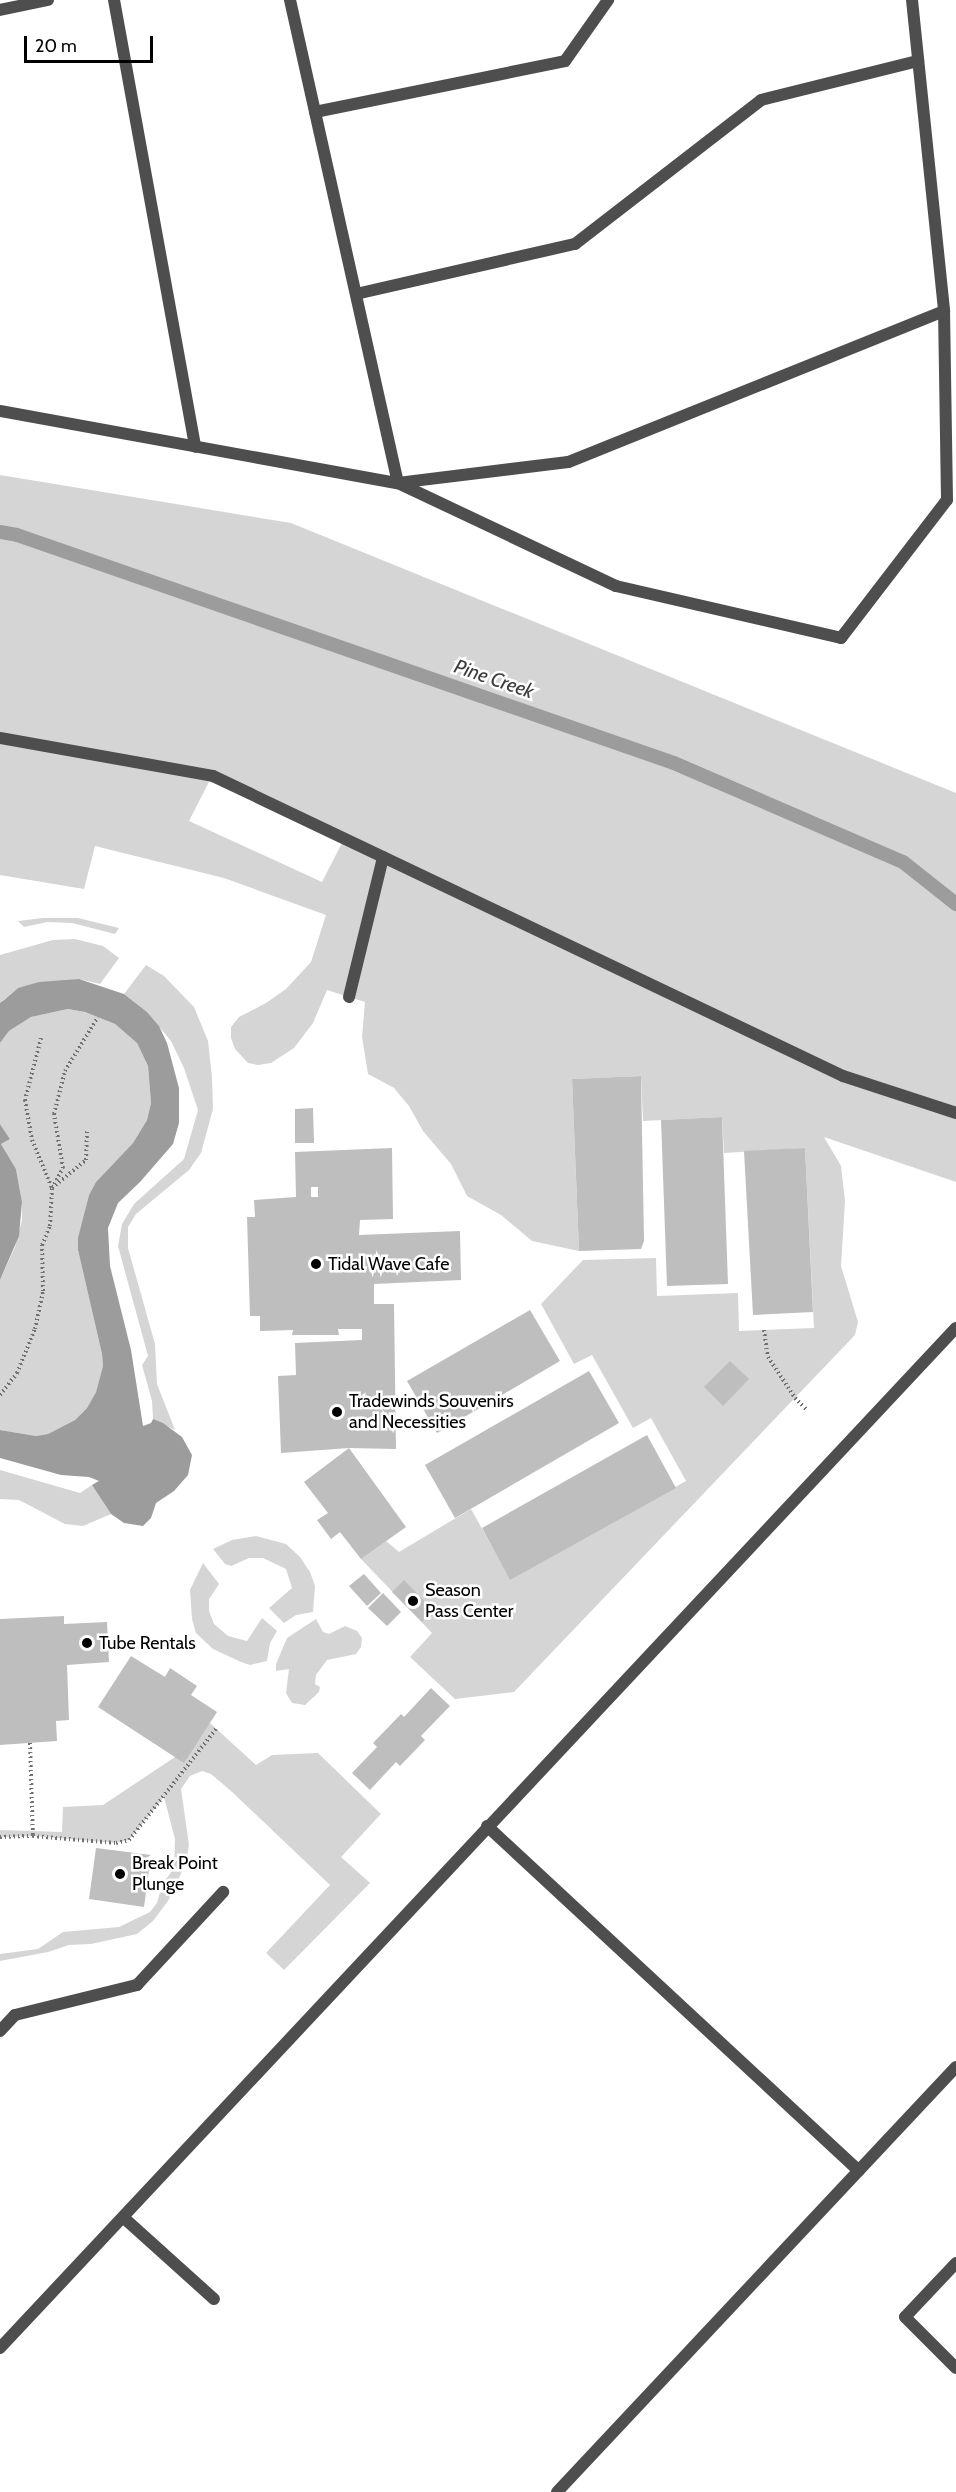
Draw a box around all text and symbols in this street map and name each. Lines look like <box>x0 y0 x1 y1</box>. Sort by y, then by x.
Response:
scale bar <box>27 24 156 62</box>
text: 20 m <box>35 35 77 57</box>
water label: Pine Creek <box>451 654 537 704</box>
place label: Tidal Wave Cafe <box>328 1253 449 1275</box>
marker: Tidal Wave Cafe <box>309 1257 323 1271</box>
place label: Tradewinds Souvenirs and Necessities <box>349 1391 514 1434</box>
marker: Tradewinds Souvenirs and Necessities <box>330 1405 344 1419</box>
place label: Season Pass Center <box>425 1580 514 1622</box>
marker: Season Pass Center <box>406 1594 420 1608</box>
place label: Tube Rentals <box>99 1632 196 1654</box>
marker: Tube Rentals <box>80 1636 94 1650</box>
place label: Break Point Plunge <box>132 1853 218 1896</box>
marker: Break Point Plunge <box>113 1867 127 1881</box>

